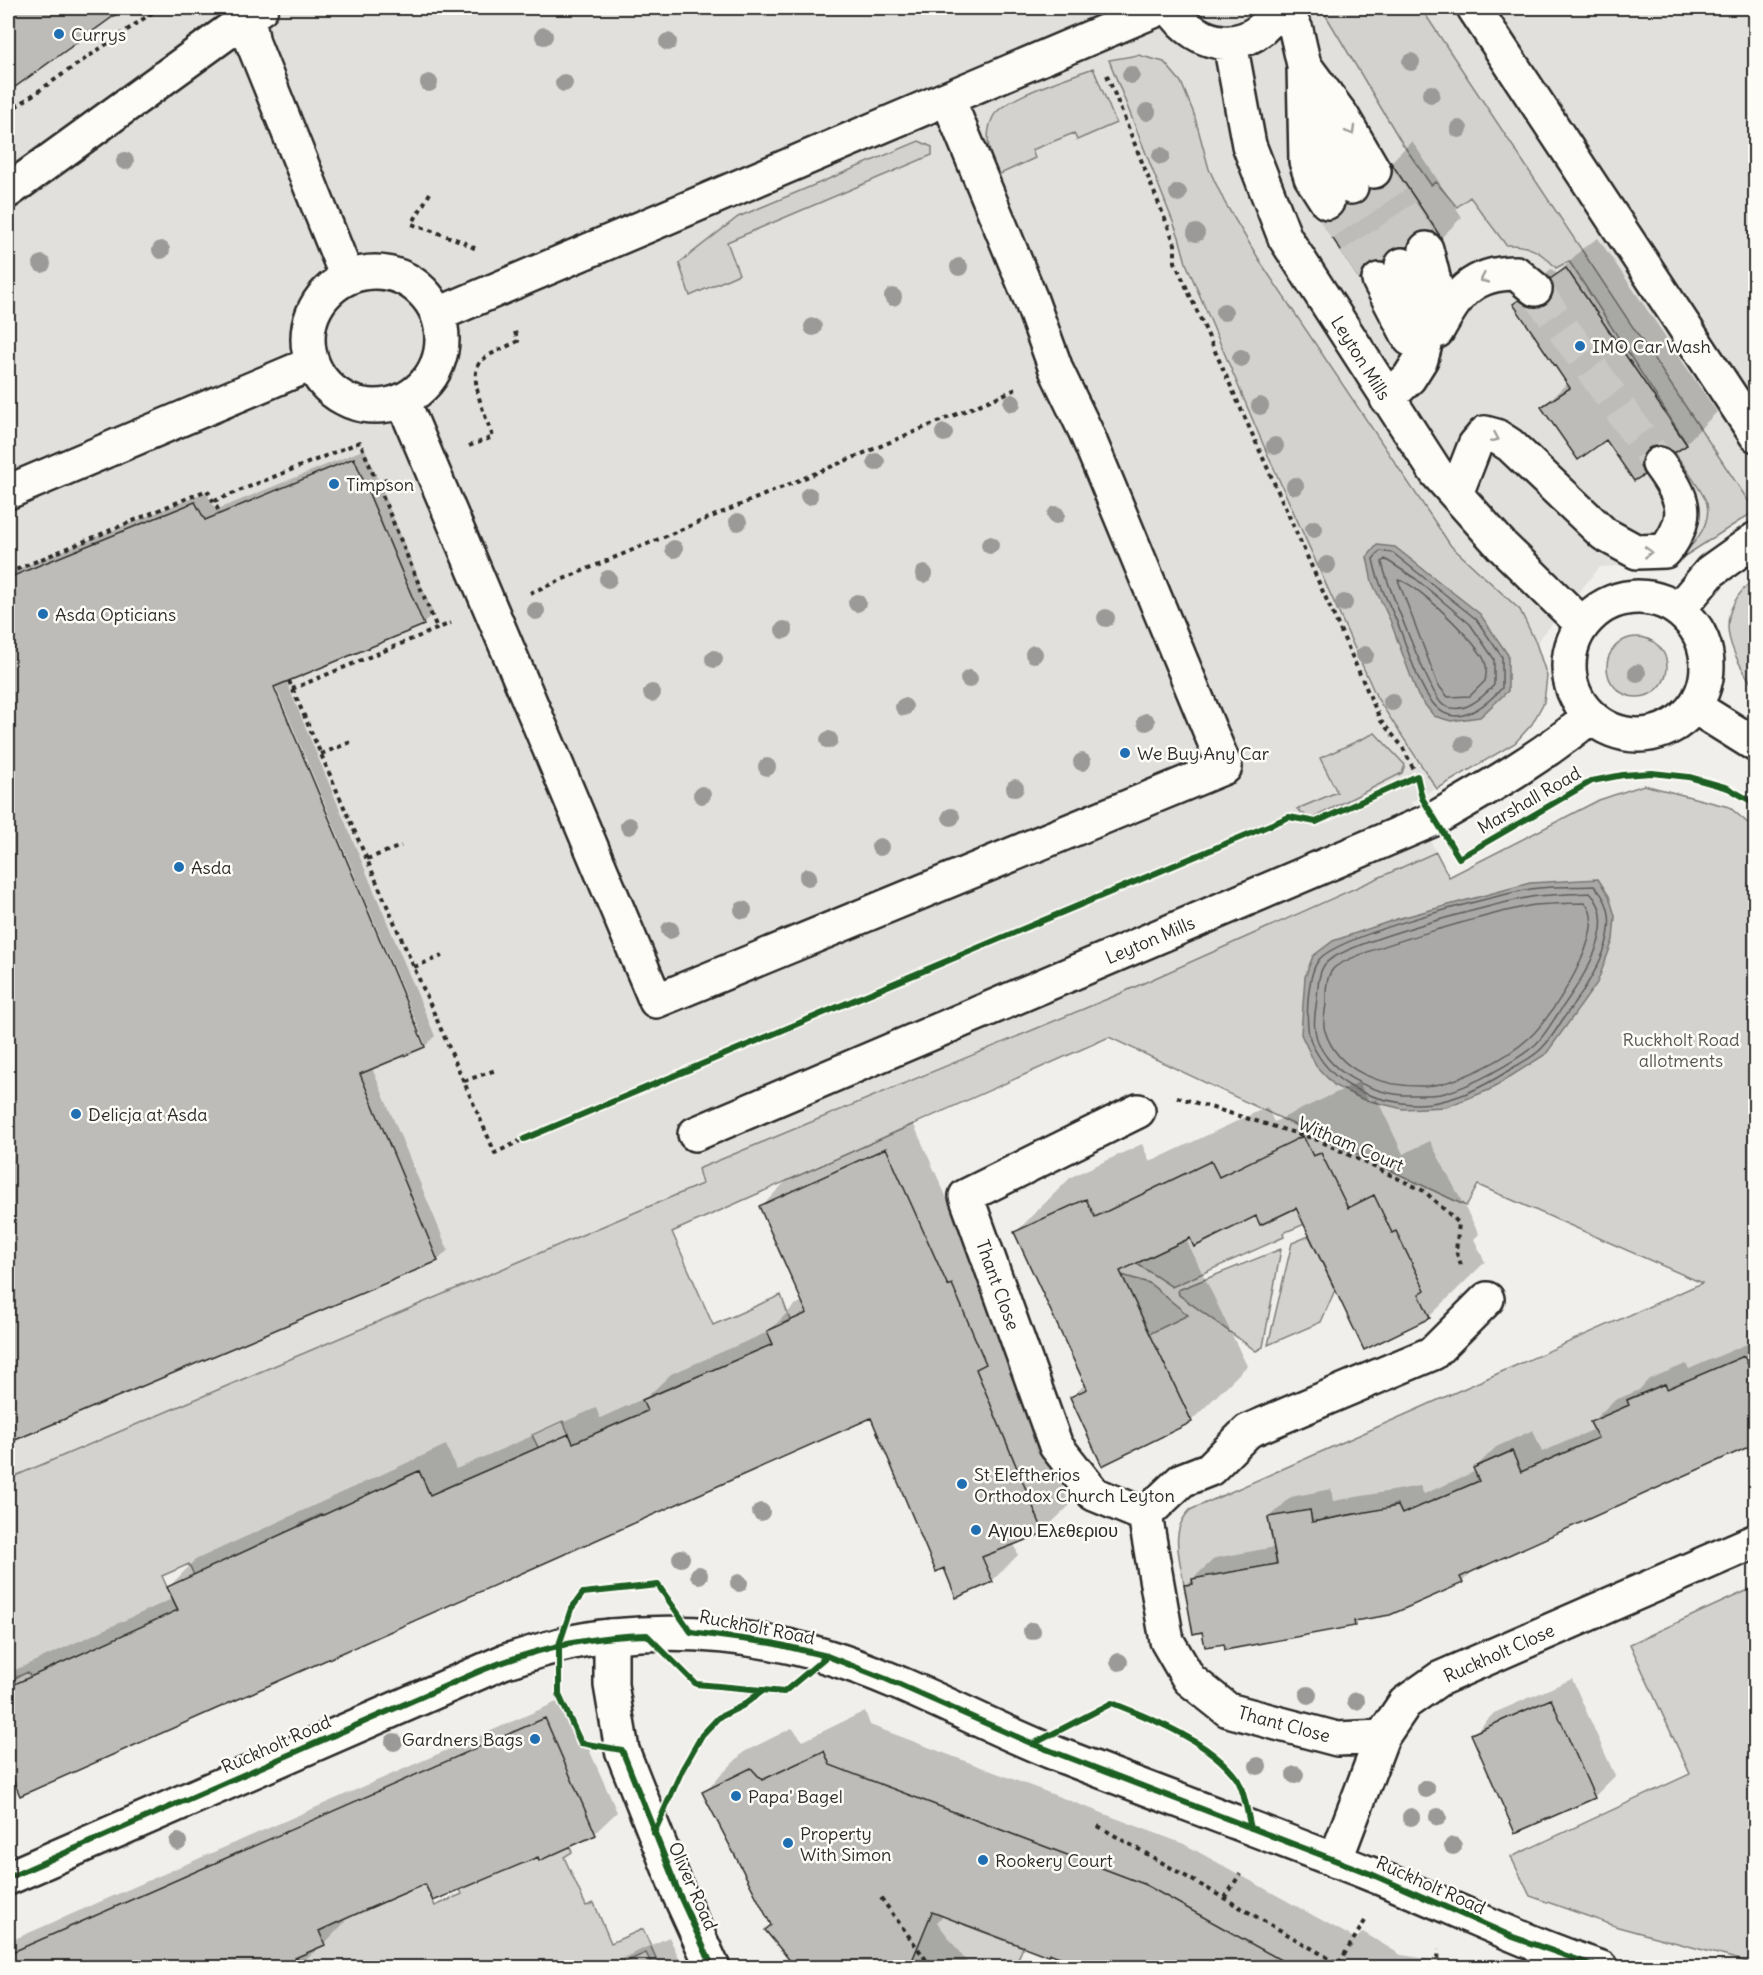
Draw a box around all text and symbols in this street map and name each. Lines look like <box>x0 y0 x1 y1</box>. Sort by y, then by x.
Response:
place label: Currys <box>71 23 126 46</box>
marker: Currys <box>52 27 66 41</box>
one-way arrow <box>1343 125 1355 135</box>
one-way arrow <box>1479 272 1490 284</box>
street label: Leyton Mills <box>1326 312 1396 404</box>
place label: IMO Car Wash <box>1592 335 1711 358</box>
marker: IMO Car Wash <box>1573 339 1587 353</box>
one-way arrow <box>1489 431 1500 443</box>
place label: Timpson <box>346 473 414 496</box>
marker: Timpson <box>327 477 341 491</box>
one-way arrow <box>1644 546 1653 558</box>
place label: Asda Opticians <box>55 603 176 626</box>
marker: Asda Opticians <box>36 607 50 621</box>
place label: We Buy Any Car <box>1137 742 1270 765</box>
marker: We Buy Any Car <box>1118 746 1132 760</box>
street label: Marshall Road <box>1473 761 1585 839</box>
place label: Asda <box>191 856 232 879</box>
marker: Asda <box>172 860 186 874</box>
street label: Leyton Mills <box>1102 911 1198 969</box>
park label: Ruckholt Road allotments <box>1622 1028 1740 1072</box>
place label: Delicja at Asda <box>88 1103 208 1126</box>
marker: Delicja at Asda <box>69 1107 83 1121</box>
street label: Witham Court <box>1295 1111 1407 1177</box>
street label: Thant Close <box>971 1237 1025 1333</box>
place label: St Eleftherios Orthodox Church Leyton <box>974 1463 1175 1507</box>
marker: St Eleftherios Orthodox Church Leyton <box>955 1477 969 1491</box>
place label: Αγιου Ελεθεριου <box>988 1519 1118 1542</box>
marker: Αγιου Ελεθεριου <box>969 1523 983 1537</box>
street label: Ruckholt Road <box>697 1605 817 1650</box>
street label: Ruckholt Close <box>1440 1618 1558 1688</box>
street label: Thant Close <box>1235 1701 1333 1747</box>
street label: Ruckholt Road <box>218 1709 335 1778</box>
place label: Gardners Bags <box>402 1728 523 1751</box>
marker: Gardners Bags <box>528 1732 542 1746</box>
place label: Papa' Bagel <box>748 1785 843 1808</box>
marker: Papa' Bagel <box>729 1789 743 1803</box>
place label: Property With Simon <box>800 1822 892 1866</box>
marker: Property With Simon <box>781 1836 795 1850</box>
street label: Oliver Road <box>663 1838 723 1934</box>
place label: Rookery Court <box>995 1849 1113 1872</box>
street label: Ruckholt Road <box>1373 1851 1490 1920</box>
marker: Rookery Court <box>976 1853 990 1867</box>

